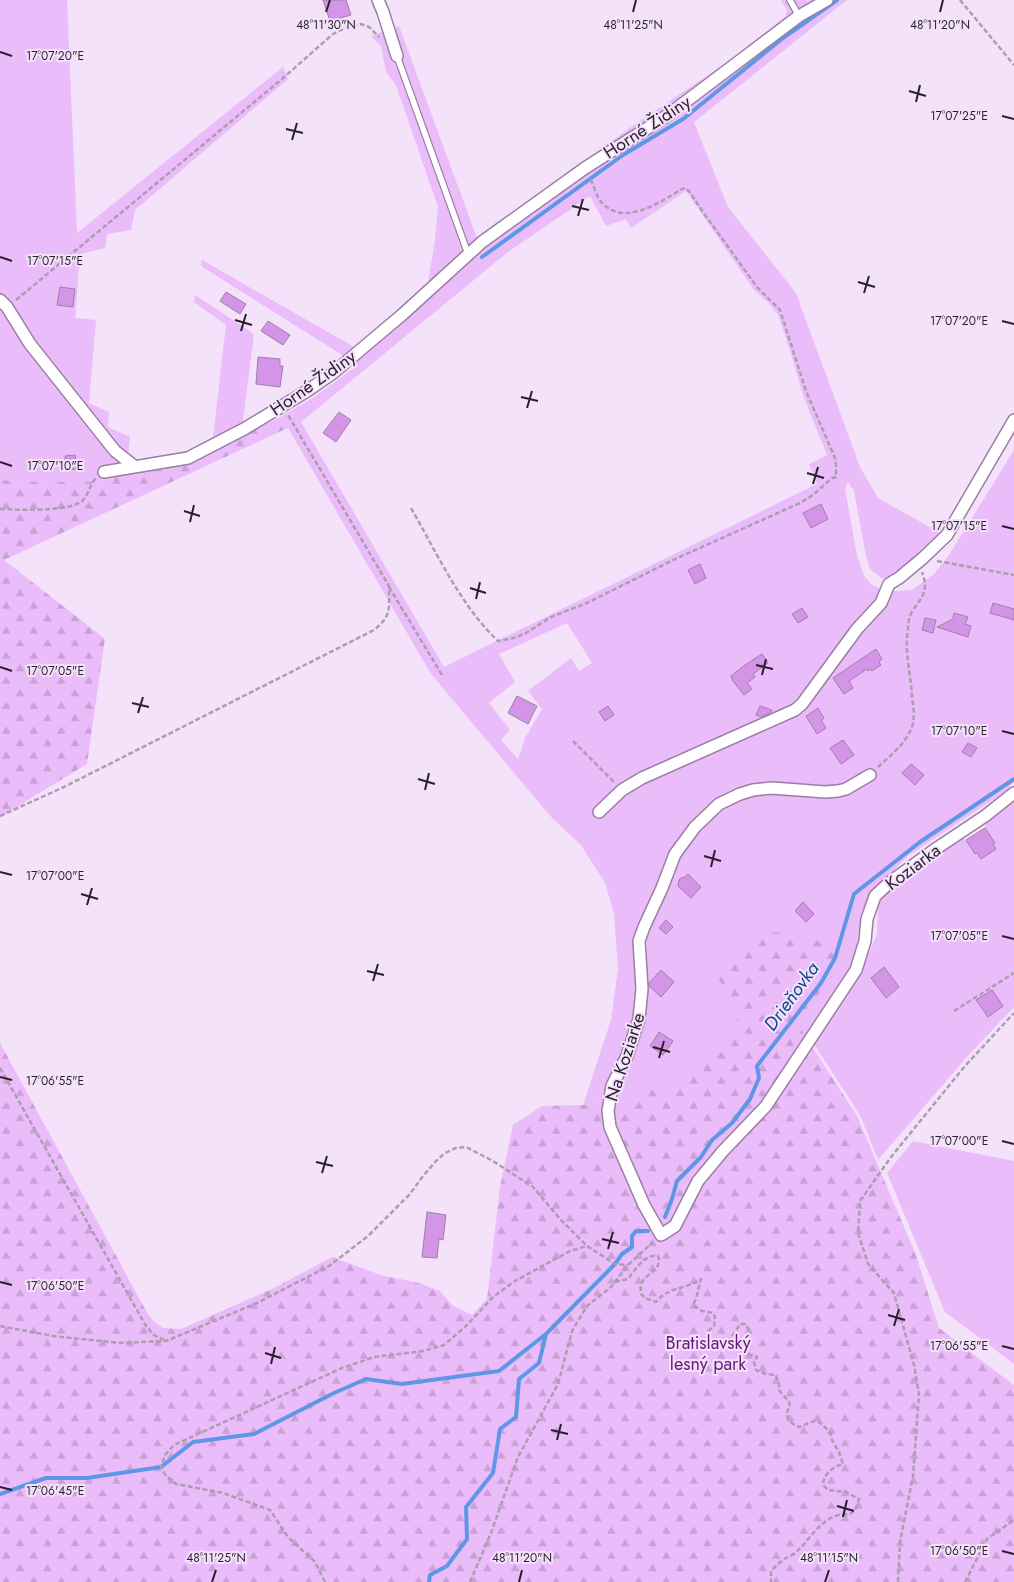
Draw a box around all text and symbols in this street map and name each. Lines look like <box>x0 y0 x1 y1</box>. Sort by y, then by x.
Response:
text: 48°11'30"N <box>296 16 356 34</box>
text: 48°11'25"N <box>603 16 663 34</box>
text: 48°11'20"N <box>910 16 970 34</box>
text: 17°07'20"E <box>26 47 84 65</box>
street label: Horné Židiny <box>598 89 696 165</box>
text: 17°07'25"E <box>930 107 988 125</box>
text: 17°07'15"E <box>27 252 83 270</box>
text: 17°07'20"E <box>930 312 988 330</box>
street label: Horné Židiny <box>265 344 361 422</box>
text: 17°07'10"E <box>27 457 83 475</box>
text: 17°07'15"E <box>931 517 987 535</box>
text: 17°07'05"E <box>26 662 84 680</box>
text: 17°07'10"E <box>931 722 987 740</box>
street label: Koziarka <box>880 837 946 897</box>
text: 17°07'00"E <box>26 867 84 885</box>
text: 17°07'05"E <box>930 927 988 945</box>
water label: Drieňovka <box>757 956 826 1036</box>
street label: Na Koziarke <box>598 1009 652 1105</box>
text: 17°06'55"E <box>26 1072 84 1090</box>
text: 17°07'00"E <box>930 1132 988 1150</box>
text: 17°06'50"E <box>26 1277 84 1295</box>
park label: Bratislavský lesný park <box>665 1330 751 1377</box>
text: 17°06'55"E <box>930 1337 988 1355</box>
text: 17°06'45"E <box>26 1482 84 1500</box>
text: 17°06'50"E <box>930 1542 988 1560</box>
text: 48°11'25"N <box>186 1549 246 1567</box>
text: 48°11'20"N <box>492 1549 552 1567</box>
text: 48°11'15"N <box>800 1549 858 1567</box>

